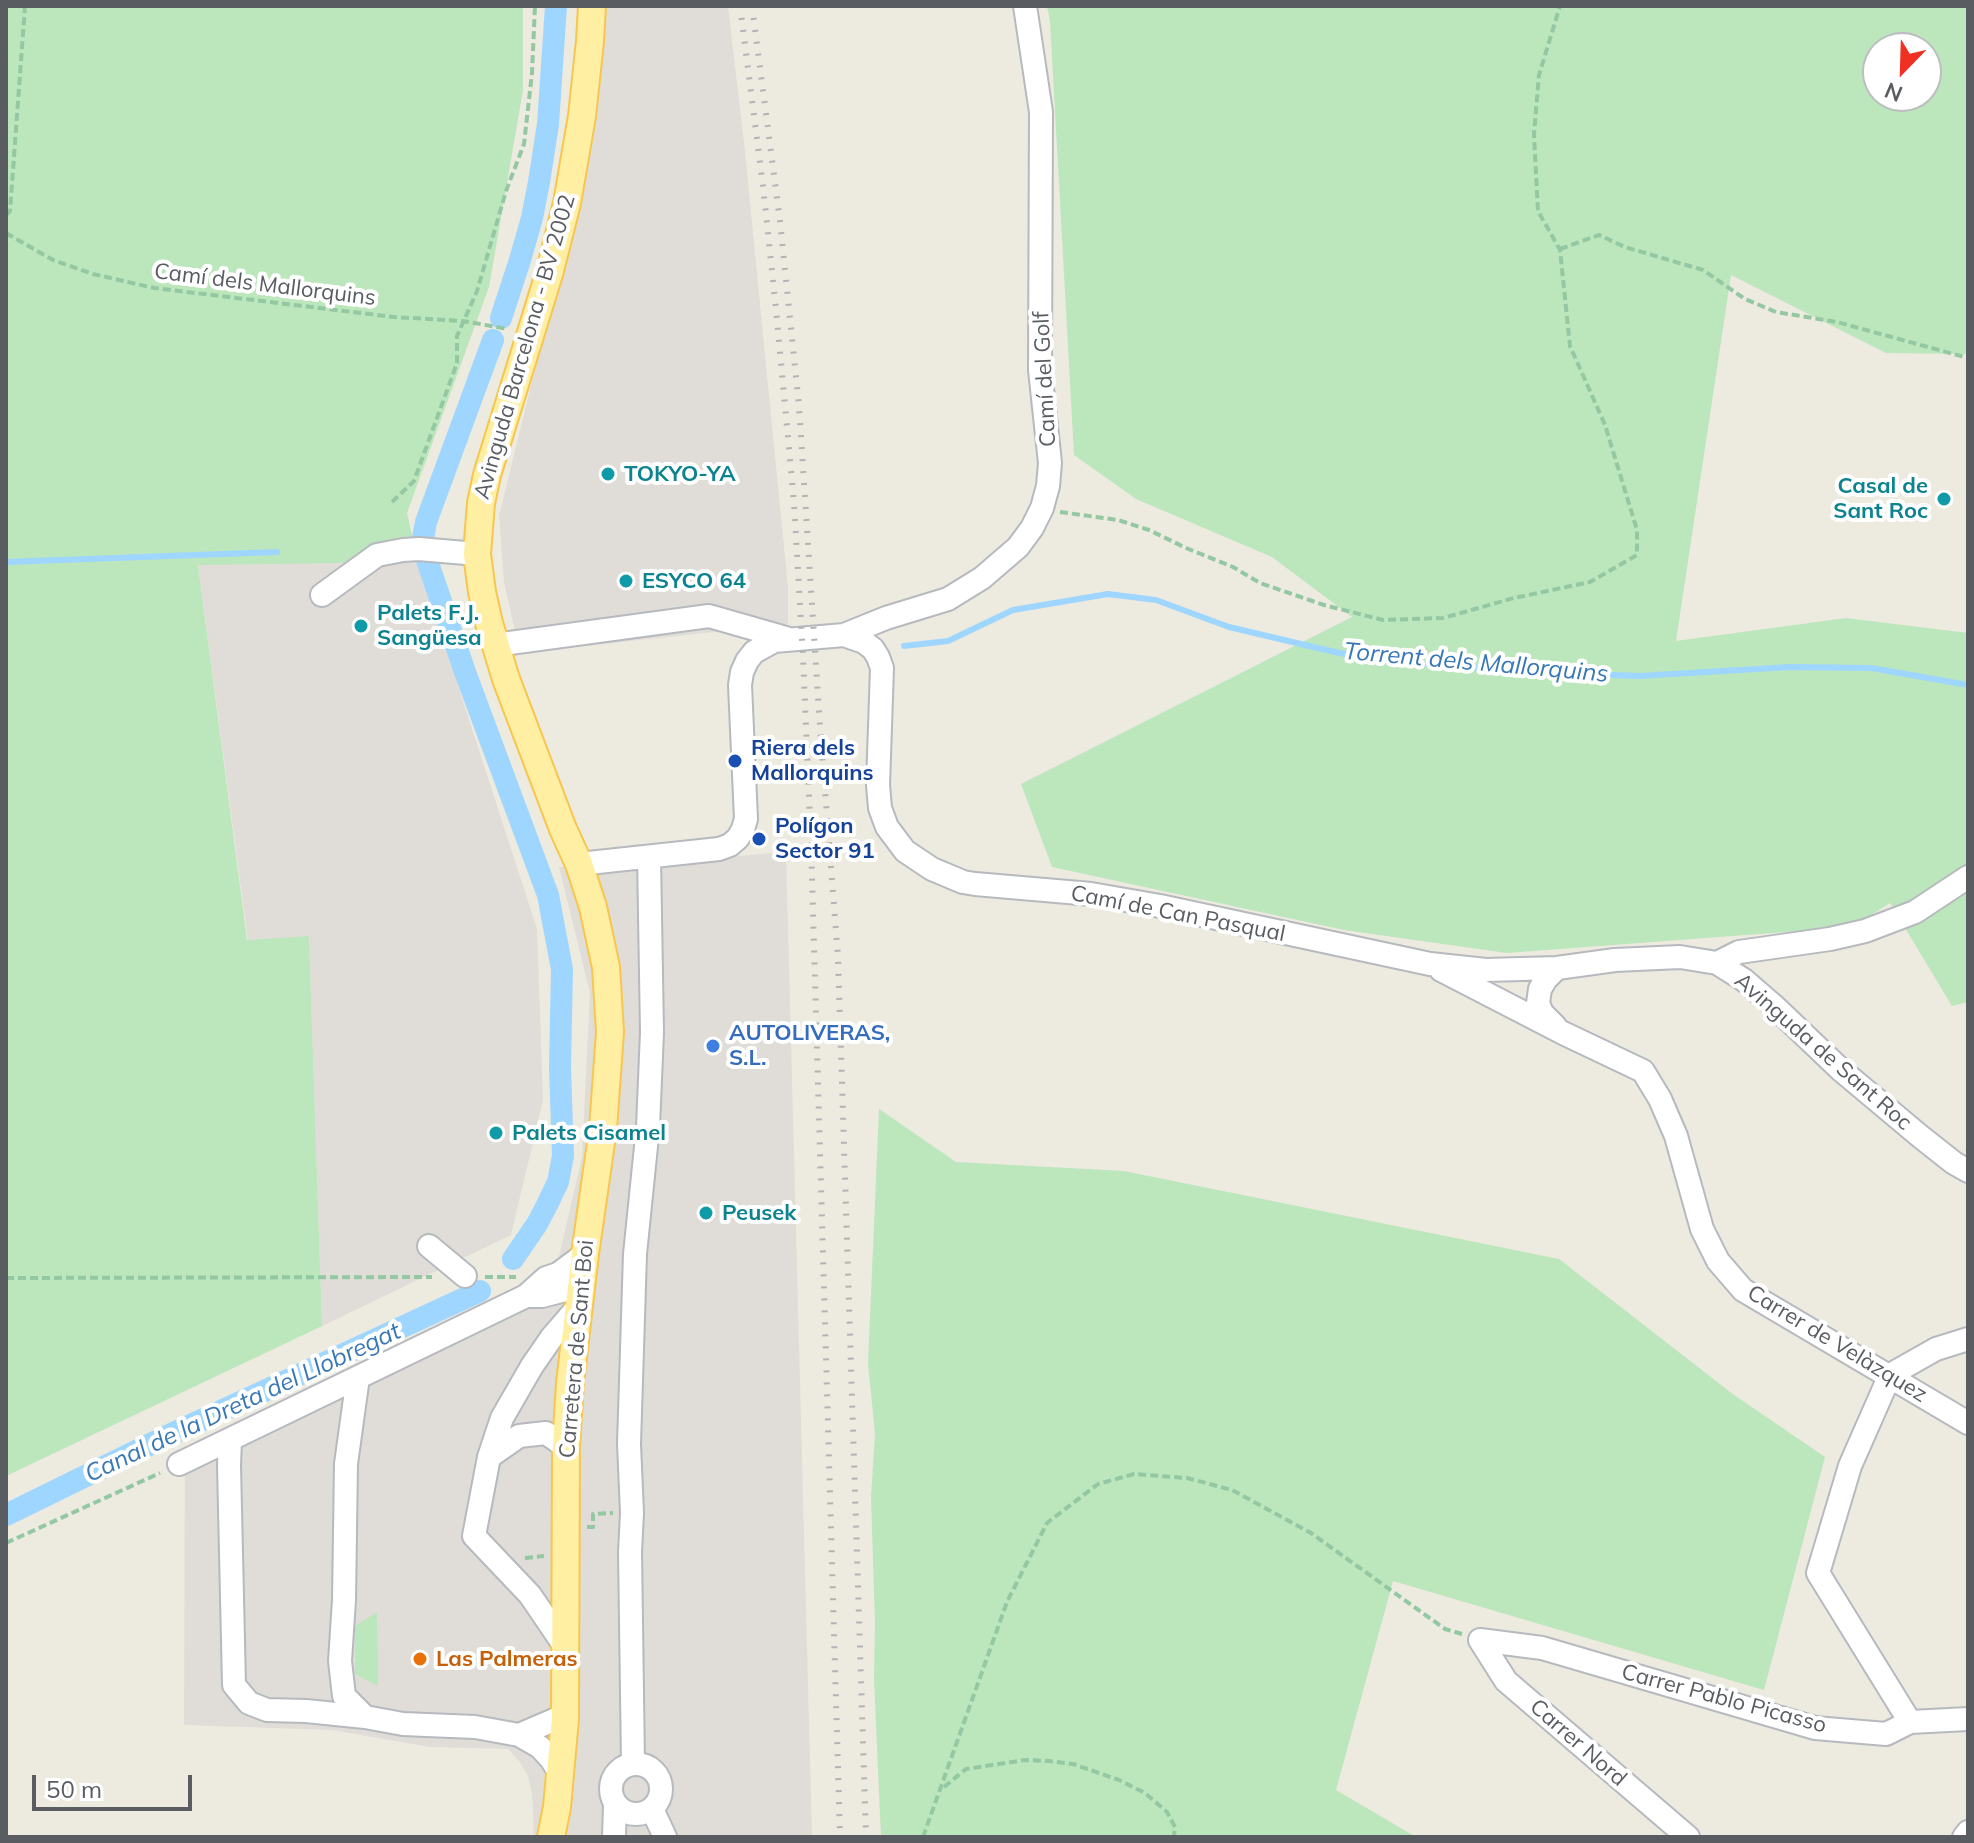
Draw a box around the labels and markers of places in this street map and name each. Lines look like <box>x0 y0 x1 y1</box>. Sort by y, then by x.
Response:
place label: TOKYO-YA <box>624 461 736 487</box>
marker: TOKYO-YA <box>599 465 617 483</box>
place label: Casal de Sant Roc <box>1833 473 1928 524</box>
marker: Casal de Sant Roc <box>1935 490 1953 508</box>
place label: ESYCO 64 <box>642 568 746 594</box>
marker: ESYCO 64 <box>617 572 635 590</box>
place label: Palets F.J. Sangüesa <box>377 600 482 652</box>
marker: Palets F.J. Sangüesa <box>352 617 370 635</box>
place label: Riera dels Mallorquins <box>751 735 874 786</box>
marker: Riera dels Mallorquins <box>726 752 744 770</box>
place label: Polígon Sector 91 <box>775 813 875 864</box>
marker: Polígon Sector 91 <box>750 830 768 848</box>
place label: AUTOLIVERAS, S.L. <box>729 1020 890 1072</box>
marker: AUTOLIVERAS, S.L. <box>704 1037 722 1055</box>
place label: Palets Cisamel <box>512 1120 666 1146</box>
marker: Palets Cisamel <box>487 1124 505 1142</box>
place label: Peusek <box>722 1200 796 1226</box>
marker: Peusek <box>697 1204 715 1222</box>
place label: Las Palmeras <box>436 1646 578 1672</box>
marker: Las Palmeras <box>411 1650 429 1668</box>

